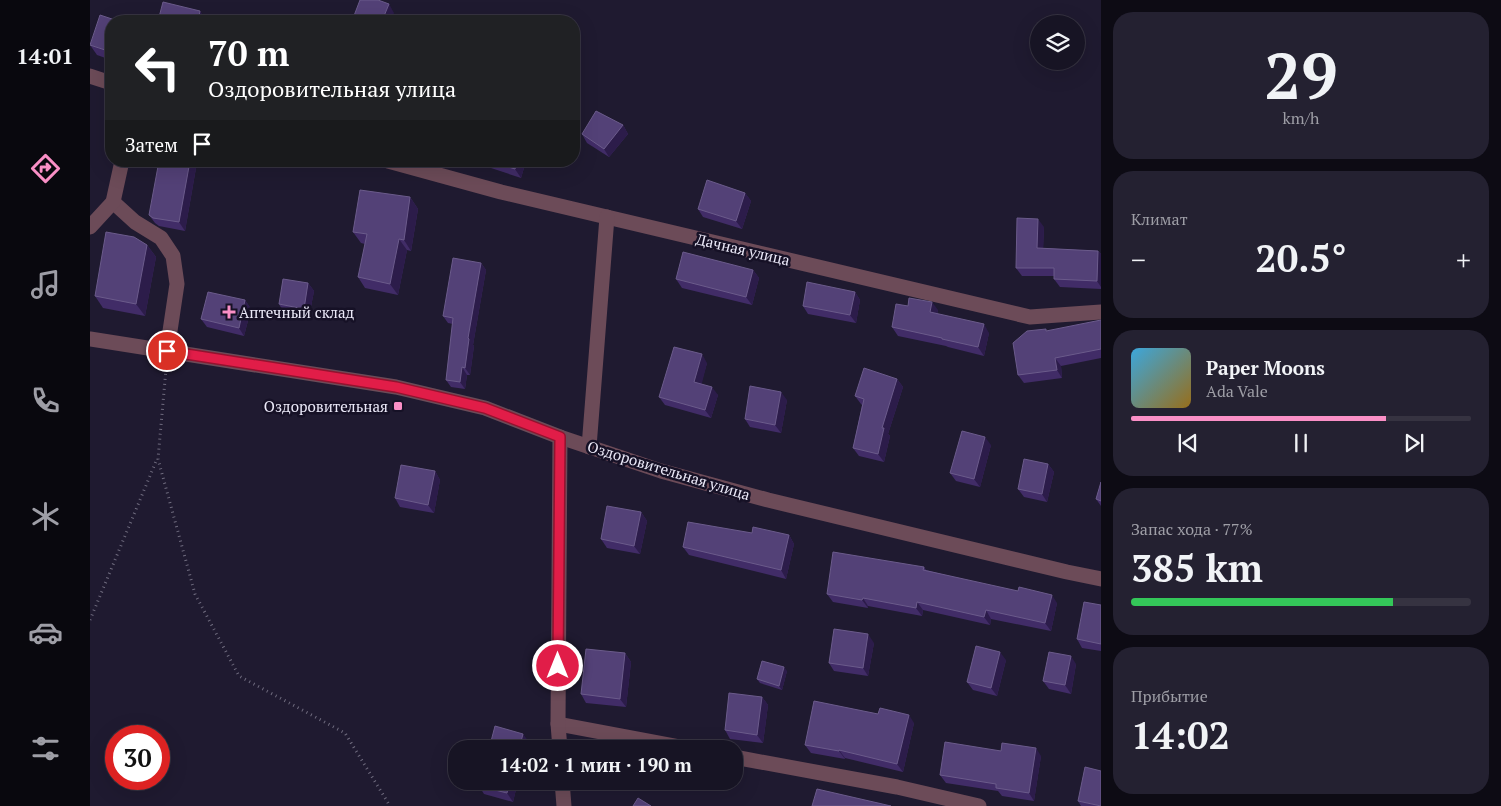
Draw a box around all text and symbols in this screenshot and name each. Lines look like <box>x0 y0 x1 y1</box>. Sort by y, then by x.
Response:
map controls <box>1030 15 1085 70</box>
button: layers <box>1030 15 1085 70</box>
text: 70 m <box>208 30 289 76</box>
text: 29 <box>1264 31 1338 118</box>
icon: left <box>125 35 190 100</box>
text: 14:01 <box>16 41 74 70</box>
text: Оздоровительная улица <box>208 74 456 103</box>
text: km/h <box>1283 107 1319 129</box>
icon: arrive <box>188 130 216 158</box>
text: Затем <box>125 132 178 157</box>
icon: directions <box>28 151 63 186</box>
text: Климат <box>1131 208 1188 230</box>
street label: Дачная улица <box>694 228 792 270</box>
text: 20.5° <box>1255 233 1347 283</box>
text: − <box>1131 241 1146 278</box>
text: + <box>1456 241 1471 278</box>
icon: music <box>28 267 63 302</box>
place label: Аптечный склад <box>239 302 355 322</box>
marker: Аптечный склад <box>223 306 235 318</box>
pin <box>146 330 188 372</box>
icon: arrive <box>153 337 181 365</box>
text: Paper Moons <box>1206 355 1325 380</box>
text: Ada Vale <box>1206 380 1268 402</box>
icon: phone <box>28 383 63 418</box>
place label: Оздоровительная <box>264 396 388 416</box>
marker: Оздоровительная <box>392 400 404 412</box>
icon: previous <box>1174 429 1202 457</box>
icon: pause <box>1287 429 1315 457</box>
icon: next <box>1400 429 1428 457</box>
street label: Оздоровительная улица <box>585 436 753 504</box>
icon: climate <box>28 499 63 534</box>
text: Запас хода · 77% <box>1131 518 1253 540</box>
text: 385 km <box>1131 543 1263 593</box>
icon: car <box>28 615 63 650</box>
position arrow <box>531 639 583 691</box>
text: Прибытие <box>1131 685 1208 707</box>
text: 14:02 <box>1131 710 1230 760</box>
speed limit sign: 30 <box>105 725 170 790</box>
icon: filters <box>28 731 63 766</box>
text: 14:02 · 1 мин · 190 m <box>499 752 692 777</box>

